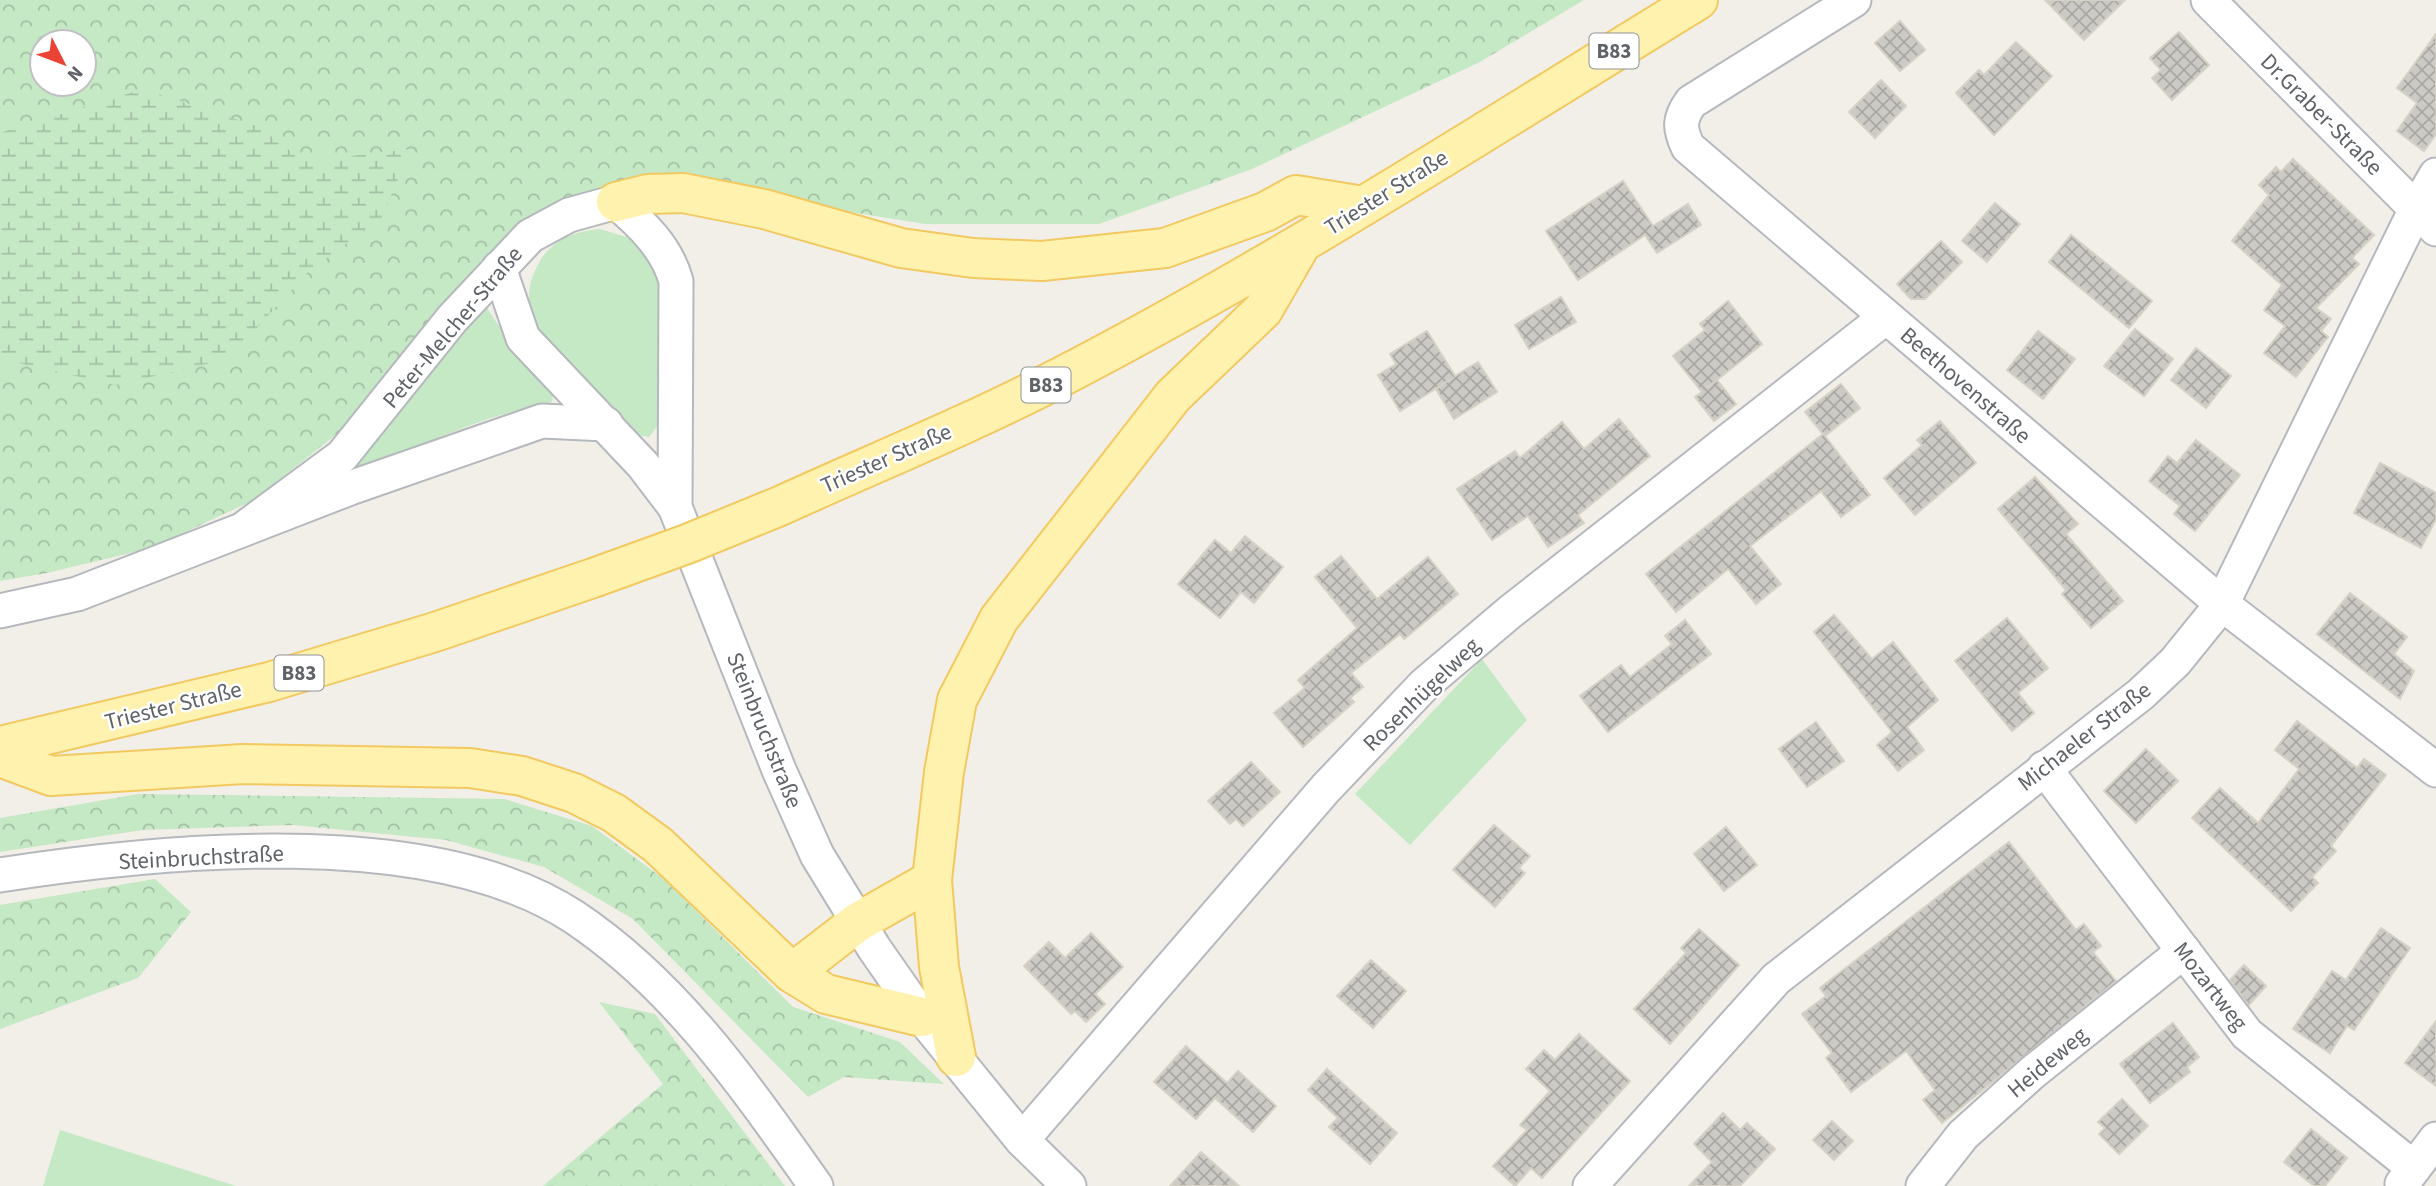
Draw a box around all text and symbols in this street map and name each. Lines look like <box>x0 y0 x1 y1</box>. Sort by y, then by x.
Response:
north arrow <box>28 28 98 98</box>
road number: B83 <box>1590 34 1638 68</box>
street label: Dr.Graber-Straße <box>2253 46 2390 183</box>
text: N <box>60 60 89 87</box>
street label: Triester Straße <box>1318 141 1454 244</box>
street label: Peter-Melcher-Straße <box>375 239 530 416</box>
street label: Beethovenstraße <box>1893 319 2038 452</box>
road number: B83 <box>1021 368 1070 402</box>
street label: Triester Straße <box>815 415 957 502</box>
street label: Rosenhügelweg <box>1355 630 1488 759</box>
street label: Steinbruchstraße <box>718 647 811 813</box>
road number: B83 <box>274 656 324 690</box>
street label: Triester Straße <box>101 673 245 738</box>
street label: Michaeler Straße <box>2011 674 2158 799</box>
street label: Steinbruchstraße <box>117 837 285 878</box>
street label: Mozartweg <box>2165 935 2256 1038</box>
street label: Heideweg <box>2000 1019 2095 1106</box>

